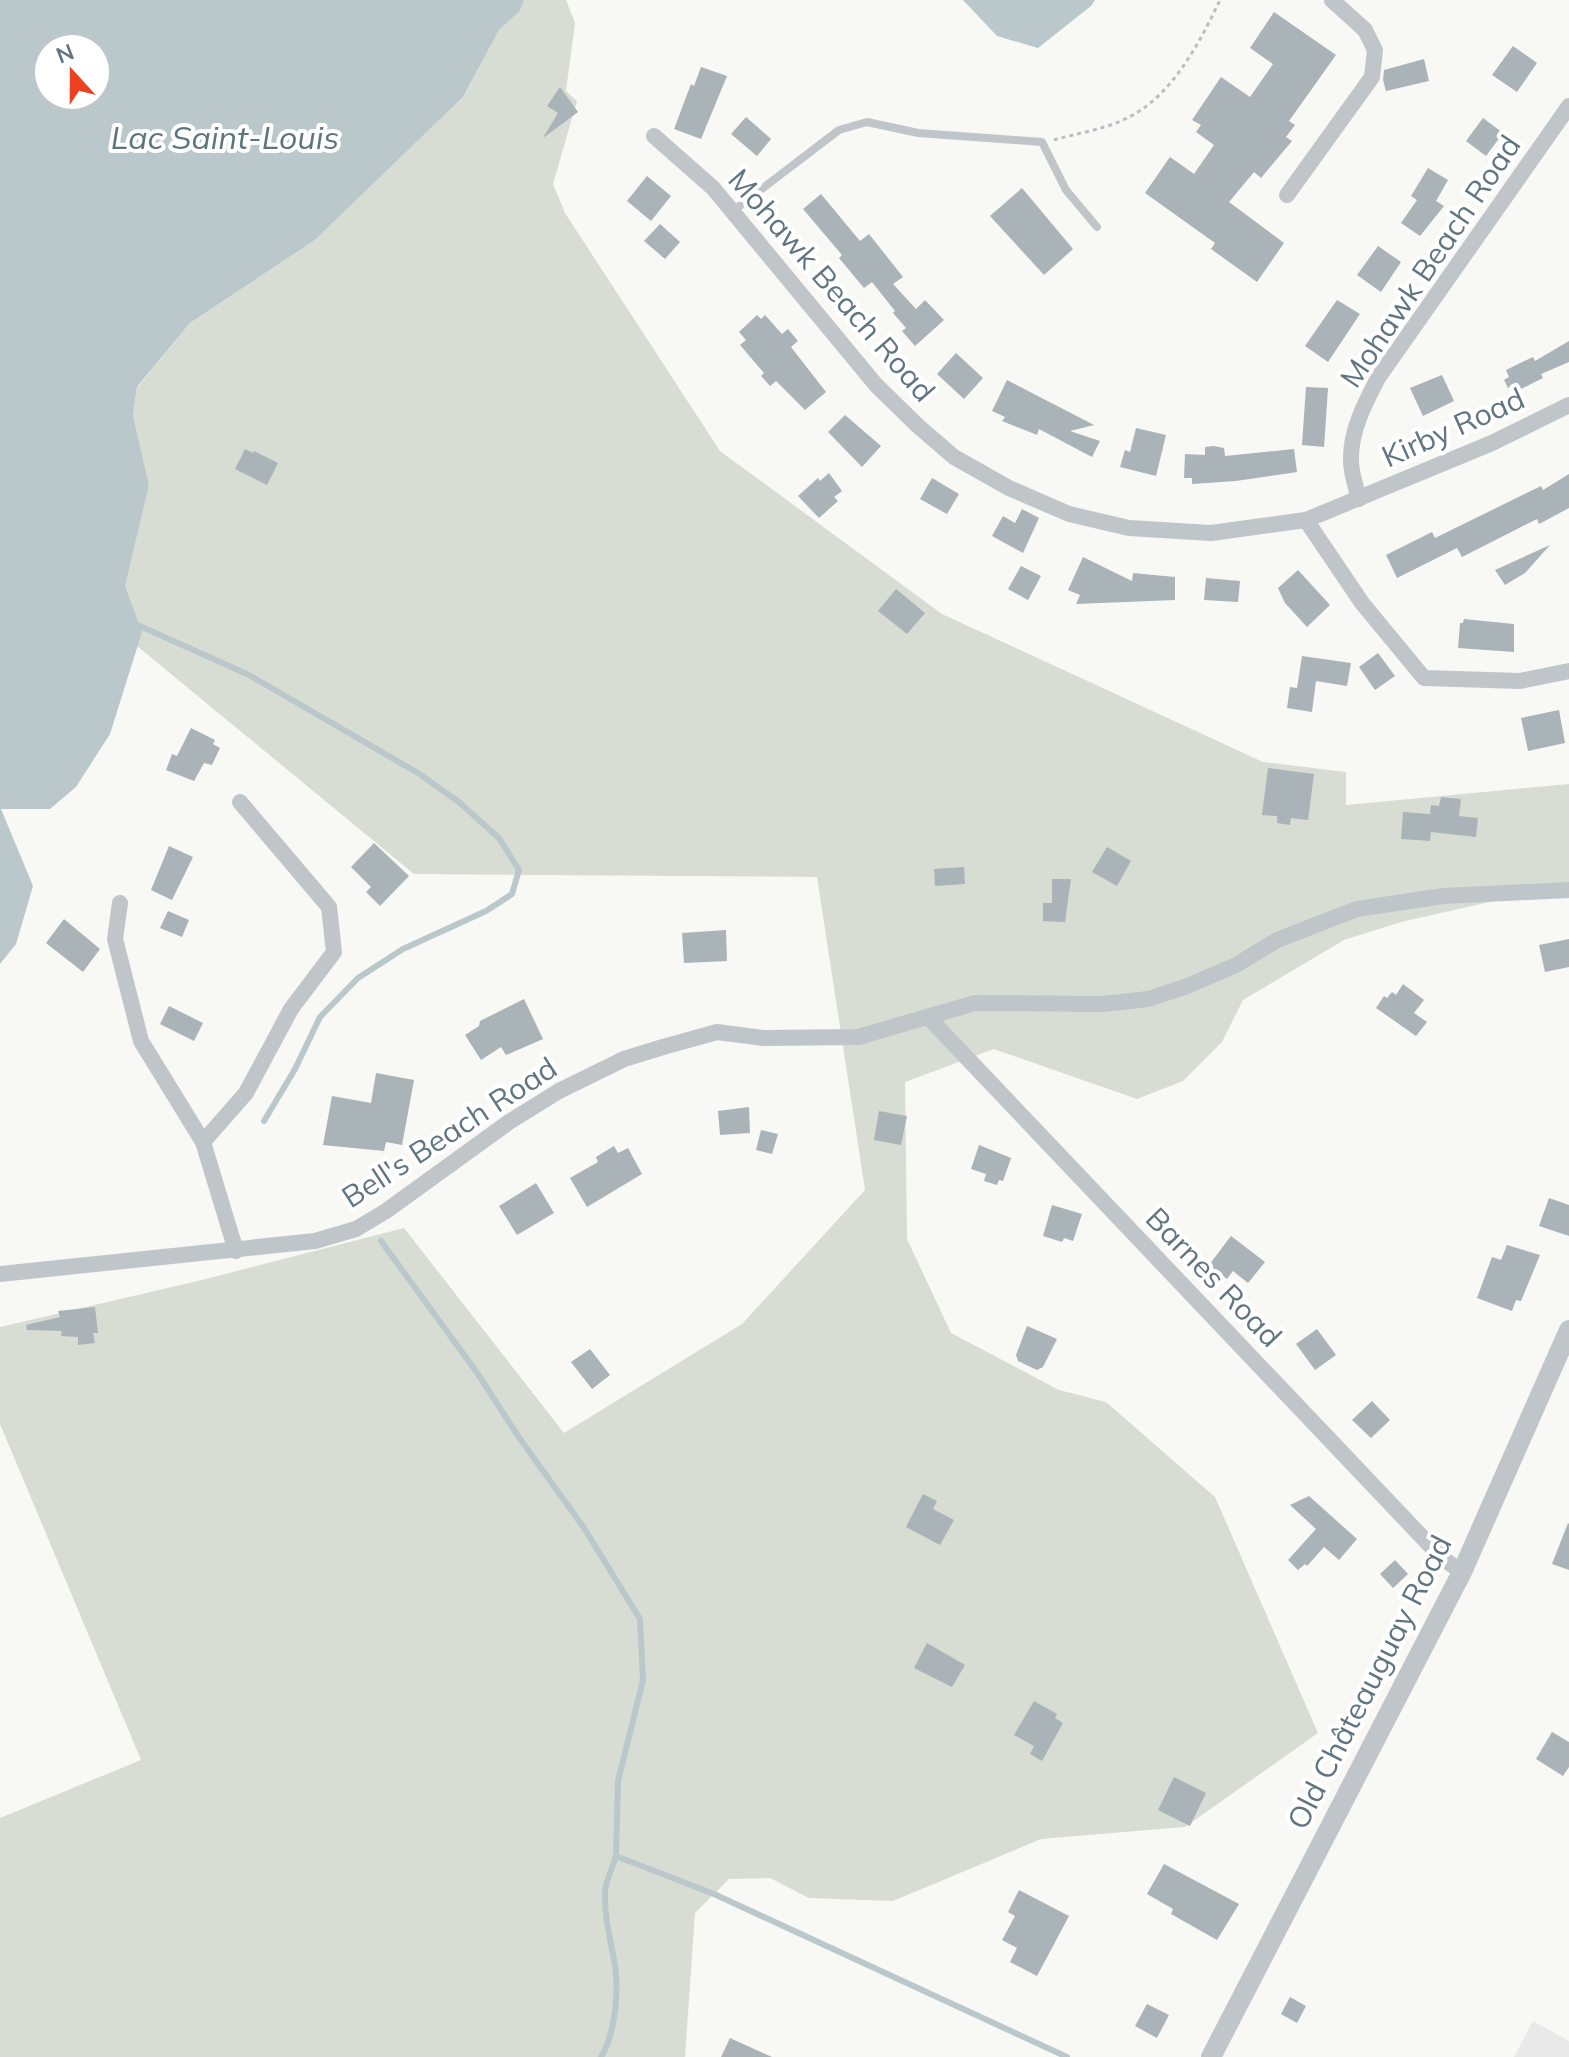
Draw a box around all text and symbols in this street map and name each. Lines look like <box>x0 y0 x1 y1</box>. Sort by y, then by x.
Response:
north arrow <box>32 32 112 112</box>
text: N <box>52 37 78 69</box>
water label: Lac Saint-Louis <box>111 117 339 157</box>
street label: Mohawk Beach Road <box>1331 128 1529 394</box>
street label: Mohawk Beach Road <box>721 161 943 409</box>
street label: Kirby Road <box>1376 379 1530 475</box>
street label: Bell's Beach Road <box>334 1048 564 1216</box>
street label: Barnes Road <box>1138 1199 1290 1355</box>
street label: Old Châteauguay Road <box>1278 1529 1460 1835</box>

